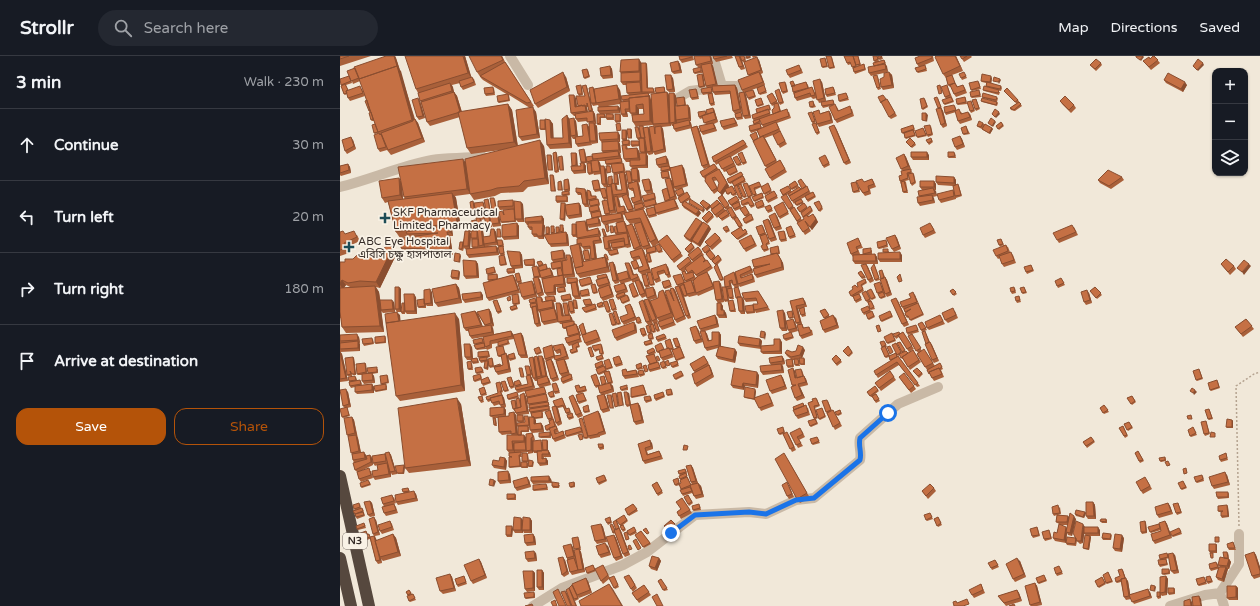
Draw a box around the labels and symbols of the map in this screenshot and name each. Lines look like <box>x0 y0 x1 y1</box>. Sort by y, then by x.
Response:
place label: SKF Pharmaceutical Limited, Pharmacy <box>393 206 498 232</box>
marker: SKF Pharmaceutical Limited, Pharmacy <box>380 213 390 223</box>
place label: ABC Eye Hospital এবিসি চক্ষু হাসপাতাল <box>358 235 453 261</box>
marker: ABC Eye Hospital এবিসি চক্ষু হাসপাতাল <box>343 241 355 253</box>
route start <box>879 404 897 422</box>
route end <box>662 524 680 542</box>
road number: N3 <box>343 533 367 549</box>

